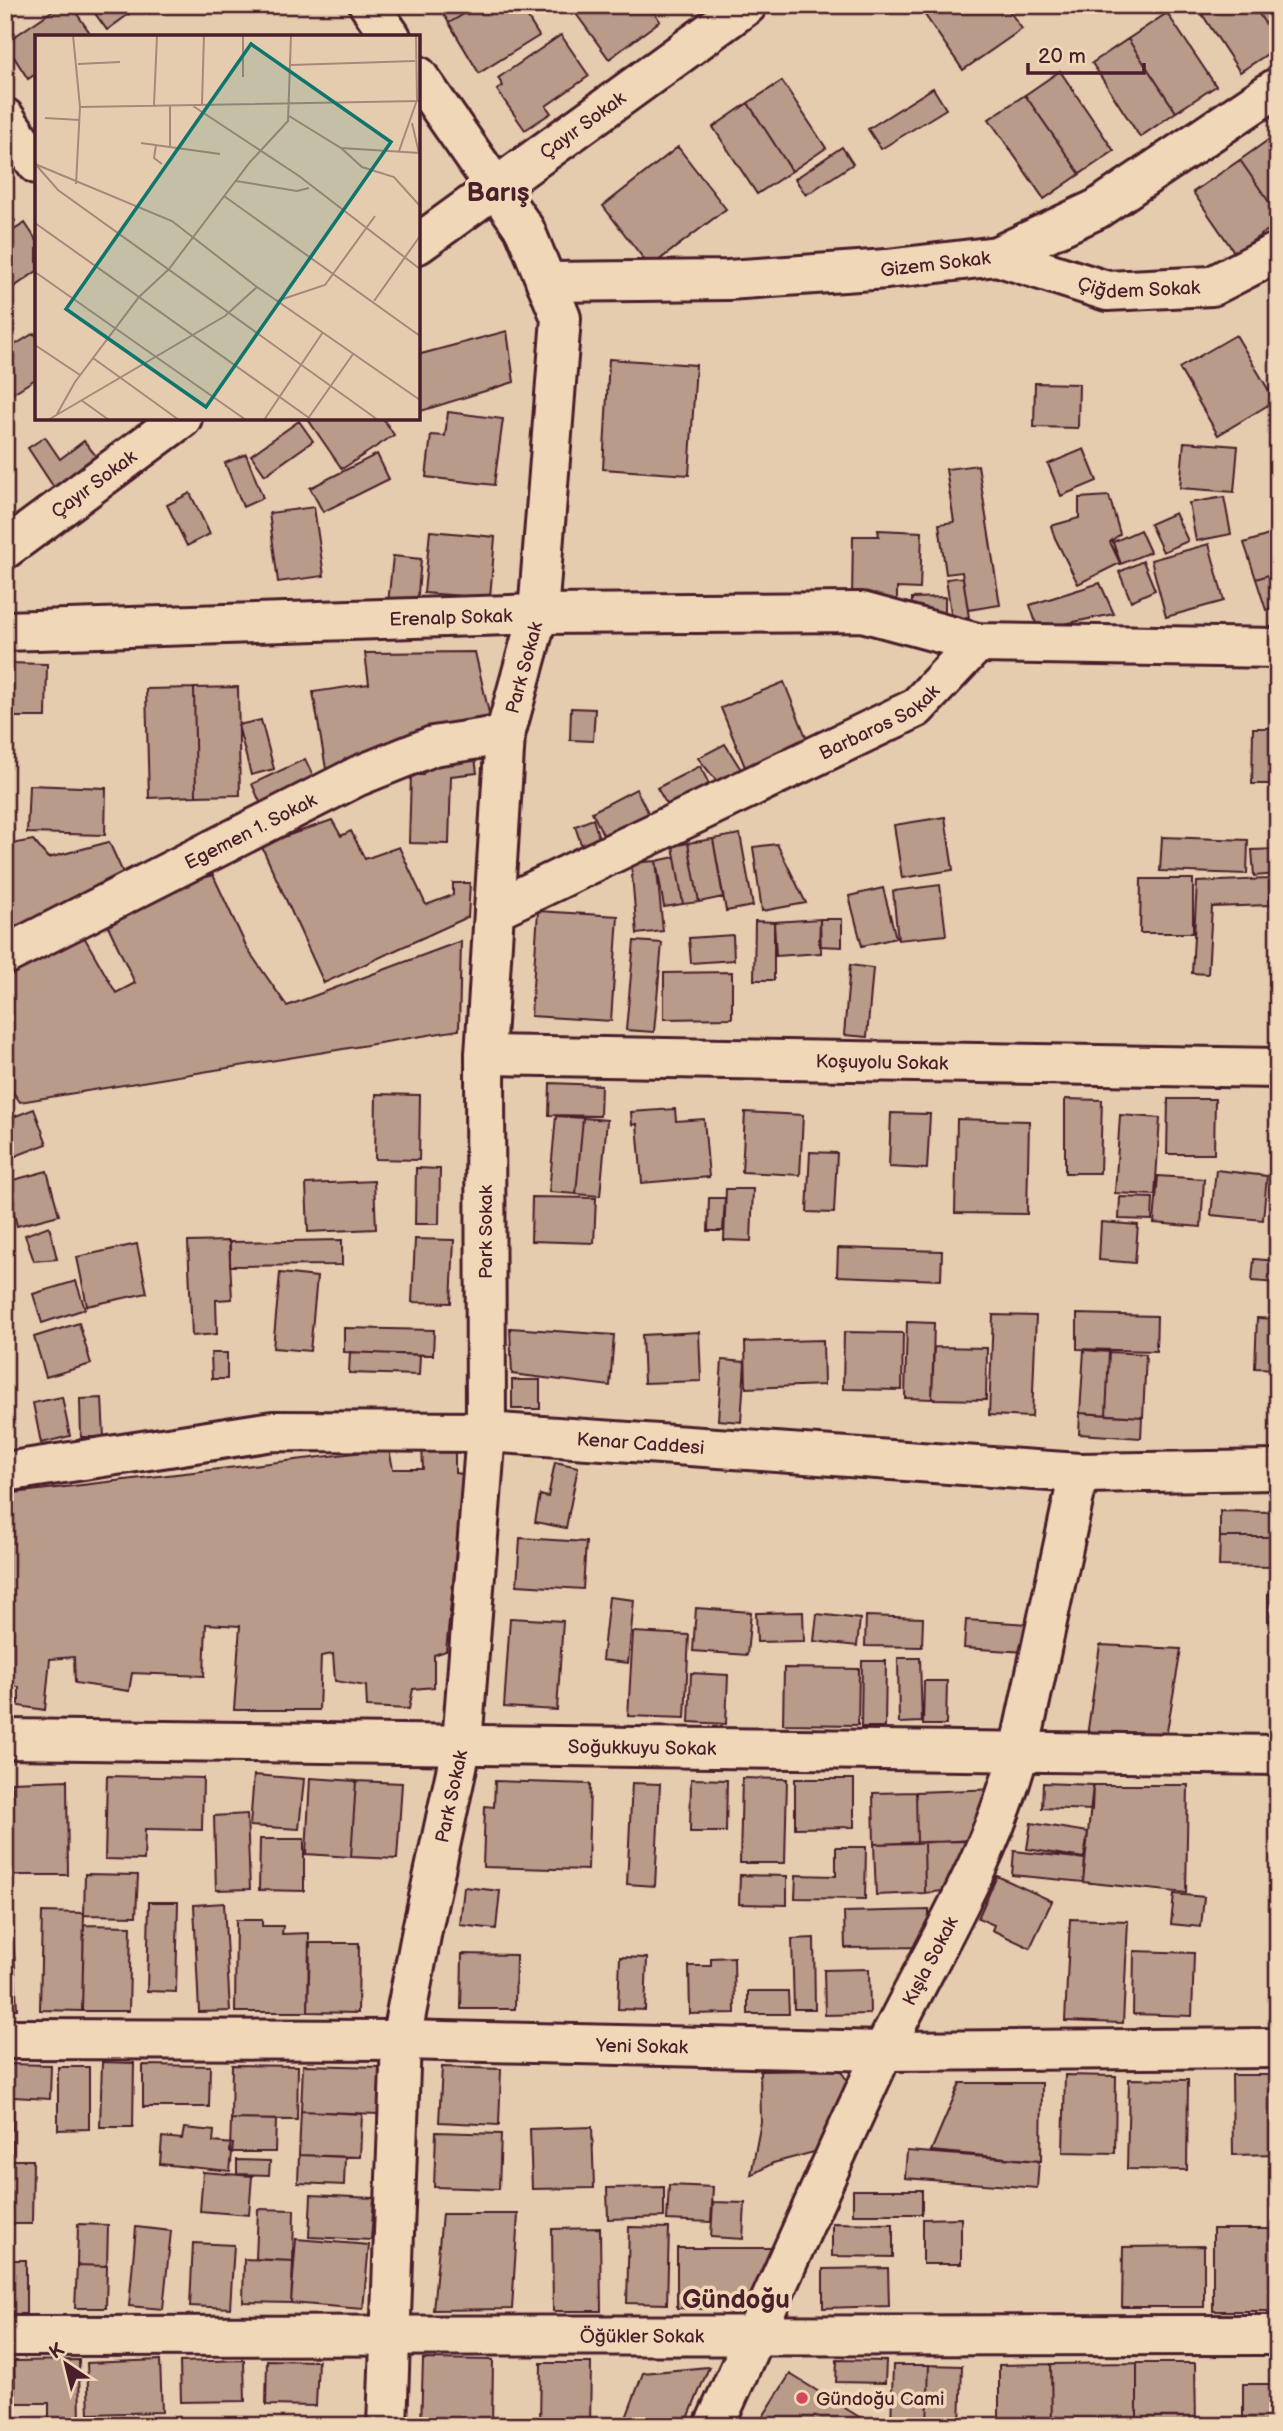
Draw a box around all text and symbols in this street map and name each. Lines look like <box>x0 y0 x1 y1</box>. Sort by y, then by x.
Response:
scale bar <box>1028 32 1143 76</box>
inset map <box>35 35 420 420</box>
text: 20 m <box>1038 44 1086 69</box>
street label: Çayır Sokak <box>536 87 631 165</box>
district label: Barış <box>467 178 530 209</box>
street label: Gizem Sokak <box>879 247 992 283</box>
street label: Çiğdem Sokak <box>1075 272 1201 304</box>
street label: Çayır Sokak <box>47 445 142 524</box>
street label: Erenalp Sokak <box>389 605 513 632</box>
street label: Park Sokak <box>501 619 549 716</box>
street label: Barbaros Sokak <box>816 680 946 766</box>
street label: Egemen 1. Sokak <box>181 789 321 875</box>
street label: Koşuyolu Sokak <box>815 1050 949 1076</box>
street label: Park Sokak <box>475 1184 498 1279</box>
street label: Kenar Caddesi <box>576 1428 705 1460</box>
street label: Soğukkuyu Sokak <box>568 1736 717 1761</box>
street label: Park Sokak <box>431 1747 474 1845</box>
street label: Kışla Sokak <box>898 1912 964 2010</box>
street label: Yeni Sokak <box>595 2034 689 2060</box>
district label: Gündoğu <box>682 2285 790 2316</box>
street label: Öğükler Sokak <box>580 2325 705 2349</box>
north arrow <box>32 2330 102 2400</box>
text: K <box>45 2338 69 2364</box>
place label: Gündoğu Cami <box>816 2388 944 2411</box>
marker: Gündoğu Cami <box>794 2390 810 2406</box>

